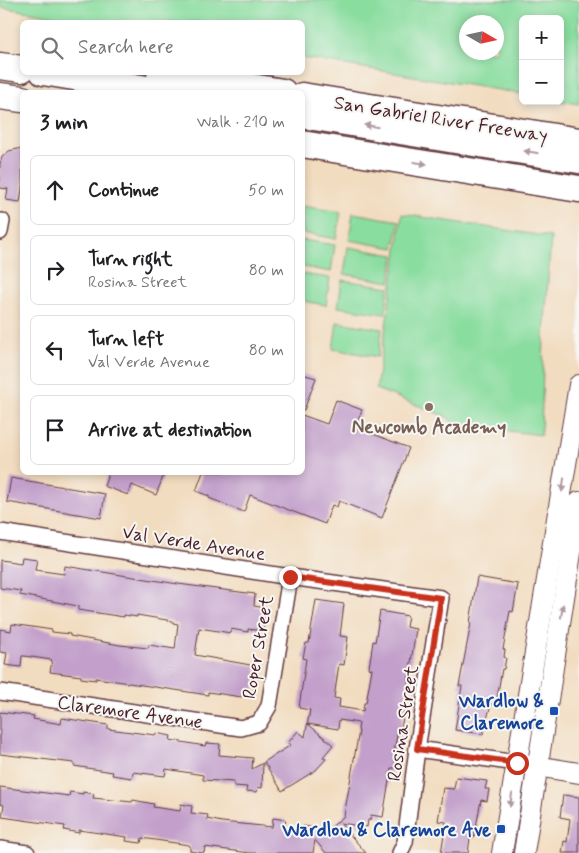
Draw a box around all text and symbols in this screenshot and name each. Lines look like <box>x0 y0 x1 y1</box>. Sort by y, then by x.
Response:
north arrow <box>459 15 504 60</box>
map controls <box>519 15 564 105</box>
button: + <box>519 15 564 60</box>
search box <box>20 20 305 75</box>
icon: search <box>38 34 66 62</box>
text: Search here <box>78 35 174 60</box>
button: − <box>519 60 564 105</box>
street label: San Gabriel River Freeway <box>332 90 549 150</box>
text: 3 min <box>40 109 88 137</box>
text: Walk · 210 m <box>197 112 285 133</box>
one-way arrow <box>362 121 378 129</box>
one-way arrow <box>523 148 539 156</box>
one-way arrow <box>412 160 428 168</box>
icon: ahead <box>41 176 69 204</box>
text: Continue <box>88 178 159 203</box>
text: 50 m <box>248 180 284 201</box>
text: Turn right <box>88 247 172 272</box>
icon: right <box>41 256 69 284</box>
text: 80 m <box>249 260 284 281</box>
text: Rosina Street <box>88 272 187 293</box>
text: Turn left <box>88 327 164 352</box>
icon: left <box>41 336 69 364</box>
text: 80 m <box>249 340 284 361</box>
text: Val Verde Avenue <box>88 352 210 373</box>
marker: Newcomb Academy <box>423 401 435 413</box>
place label: Newcomb Academy <box>352 415 506 440</box>
icon: arrive <box>41 416 69 444</box>
text: Arrive at destination <box>88 418 252 443</box>
one-way arrow <box>558 478 566 494</box>
street label: Val Verde Avenue <box>120 520 267 567</box>
route end <box>279 566 302 589</box>
street label: Roper Street <box>237 594 280 701</box>
one-way arrow <box>558 603 566 619</box>
street label: Rosina Street <box>382 663 425 783</box>
place label: Wardlow & Claremore <box>458 689 545 736</box>
street label: Claremore Avenue <box>56 690 204 735</box>
marker: Wardlow & Claremore <box>548 705 560 717</box>
route start <box>506 752 529 775</box>
one-way arrow <box>507 792 515 808</box>
place label: Wardlow & Claremore Ave <box>281 818 491 843</box>
marker: Wardlow & Claremore Ave <box>495 823 507 835</box>

